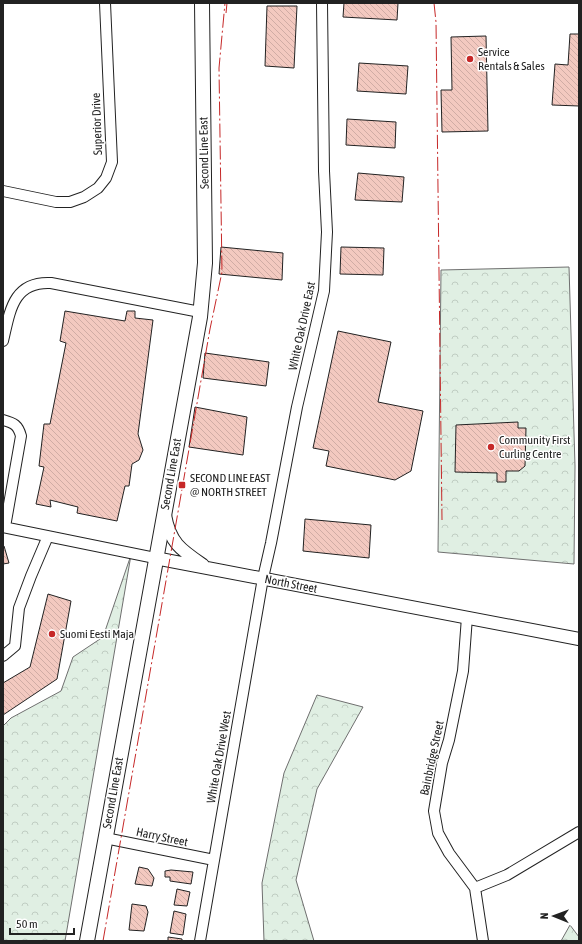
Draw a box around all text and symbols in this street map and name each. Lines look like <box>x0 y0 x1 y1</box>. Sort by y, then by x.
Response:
place label: Service Rentals & Sales <box>478 45 545 73</box>
marker: Service Rentals & Sales <box>465 54 475 64</box>
street label: Superior Drive <box>89 93 105 155</box>
street label: Second Line East <box>196 116 212 189</box>
street label: White Oak Drive East <box>286 280 318 372</box>
place label: Community First Curling Centre <box>499 433 571 461</box>
street label: Second Line East <box>158 437 184 511</box>
marker: Community First Curling Centre <box>486 442 496 452</box>
place label: SECOND LINE EAST @ NORTH STREET <box>190 471 271 499</box>
marker: SECOND LINE EAST @ NORTH STREET <box>177 480 187 490</box>
street label: North Street <box>263 572 319 596</box>
place label: Suomi Eesti Maja <box>60 627 134 641</box>
marker: Suomi Eesti Maja <box>47 629 57 639</box>
street label: White Oak Drive West <box>204 709 234 804</box>
street label: Bainbridge Street <box>417 719 447 797</box>
street label: Second Line East <box>100 756 126 830</box>
street label: Harry Street <box>135 825 190 849</box>
north arrow <box>534 896 574 936</box>
scale bar <box>10 910 74 936</box>
text: N <box>538 912 550 919</box>
text: 50 m <box>16 917 38 931</box>

